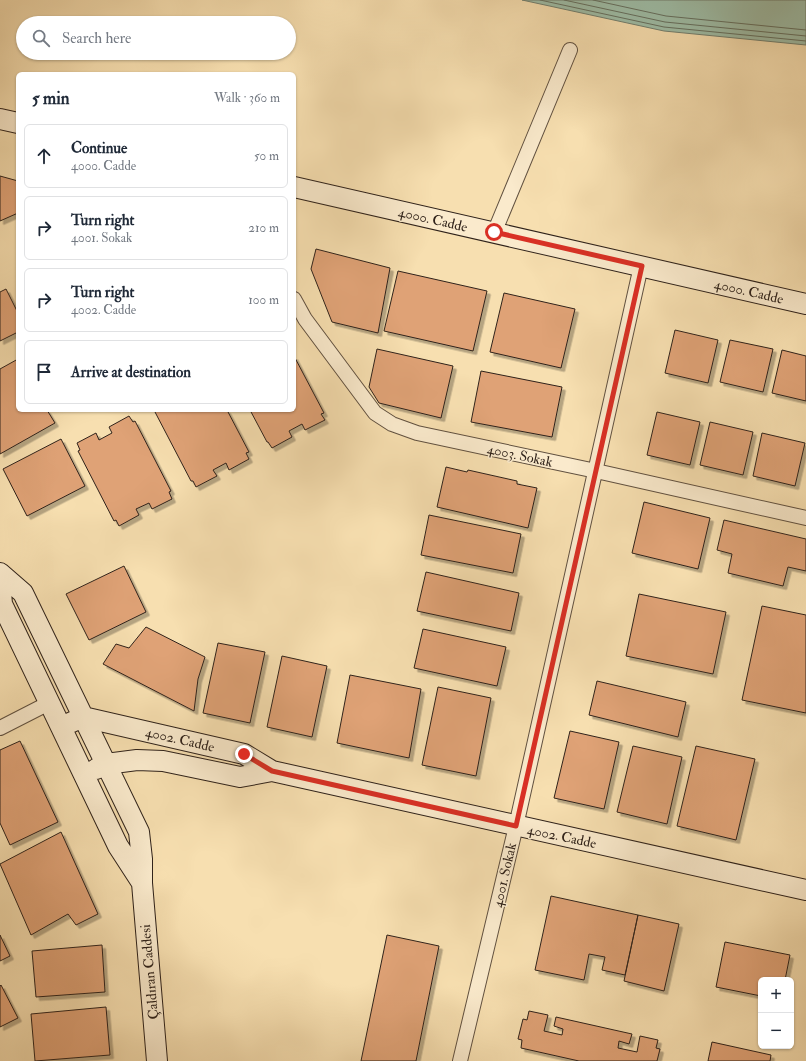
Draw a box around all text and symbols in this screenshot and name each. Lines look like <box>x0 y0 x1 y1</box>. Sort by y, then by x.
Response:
search box <box>16 16 296 60</box>
icon: search <box>30 27 52 49</box>
text: Search here <box>62 29 131 48</box>
text: 5 min <box>32 88 70 109</box>
text: Walk · 360 m <box>214 90 280 106</box>
text: Continue <box>71 139 127 158</box>
icon: ahead <box>33 145 55 167</box>
text: 50 m <box>254 148 279 164</box>
text: 4000. Cadde <box>71 158 136 174</box>
street label: 4000. Cadde <box>397 203 469 236</box>
text: Turn right <box>71 211 134 230</box>
icon: right <box>33 217 55 239</box>
text: 210 m <box>248 220 279 236</box>
route start <box>485 223 503 241</box>
text: 4001. Sokak <box>71 230 132 246</box>
street label: 4000. Cadde <box>713 275 785 308</box>
text: Turn right <box>71 283 134 302</box>
icon: right <box>33 289 55 311</box>
text: 100 m <box>248 292 279 308</box>
text: 4002. Cadde <box>71 302 136 318</box>
icon: arrive <box>33 361 55 383</box>
text: Arrive at destination <box>71 363 191 382</box>
street label: 4003. Sokak <box>486 440 554 471</box>
street label: 4002. Cadde <box>144 723 216 756</box>
route end <box>235 745 253 763</box>
street label: 4002. Cadde <box>526 821 598 852</box>
street label: 4001. Sokak <box>489 841 520 909</box>
street label: Çaldıran Caddesi <box>137 923 162 1020</box>
map controls <box>758 977 794 1049</box>
button: + <box>758 977 794 1013</box>
button: − <box>758 1013 794 1049</box>

